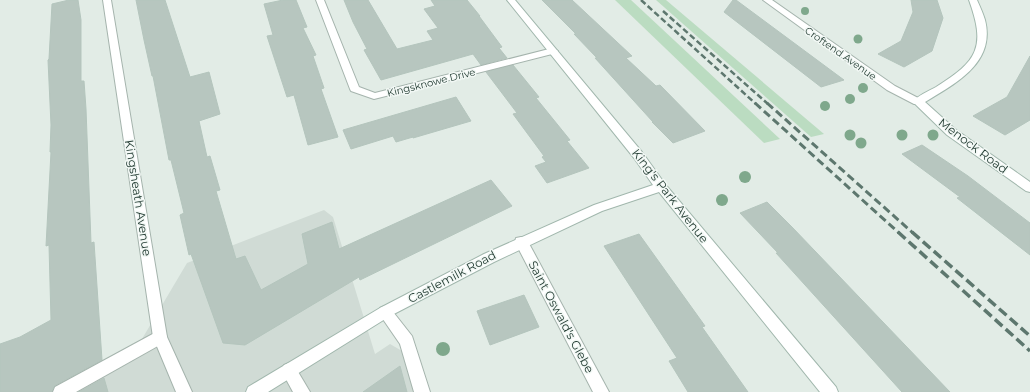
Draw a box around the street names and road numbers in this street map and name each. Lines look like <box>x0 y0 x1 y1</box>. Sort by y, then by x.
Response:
street label: Croftend Avenue <box>802 24 879 83</box>
street label: Kingsknowe Drive <box>386 65 477 100</box>
street label: Menock Road <box>936 115 1011 176</box>
street label: Kingsheath Avenue <box>122 139 155 257</box>
street label: King's Park Avenue <box>629 146 712 246</box>
street label: Castlemilk Road <box>405 247 498 306</box>
street label: Saint Oswald's Glebe <box>525 258 597 375</box>

